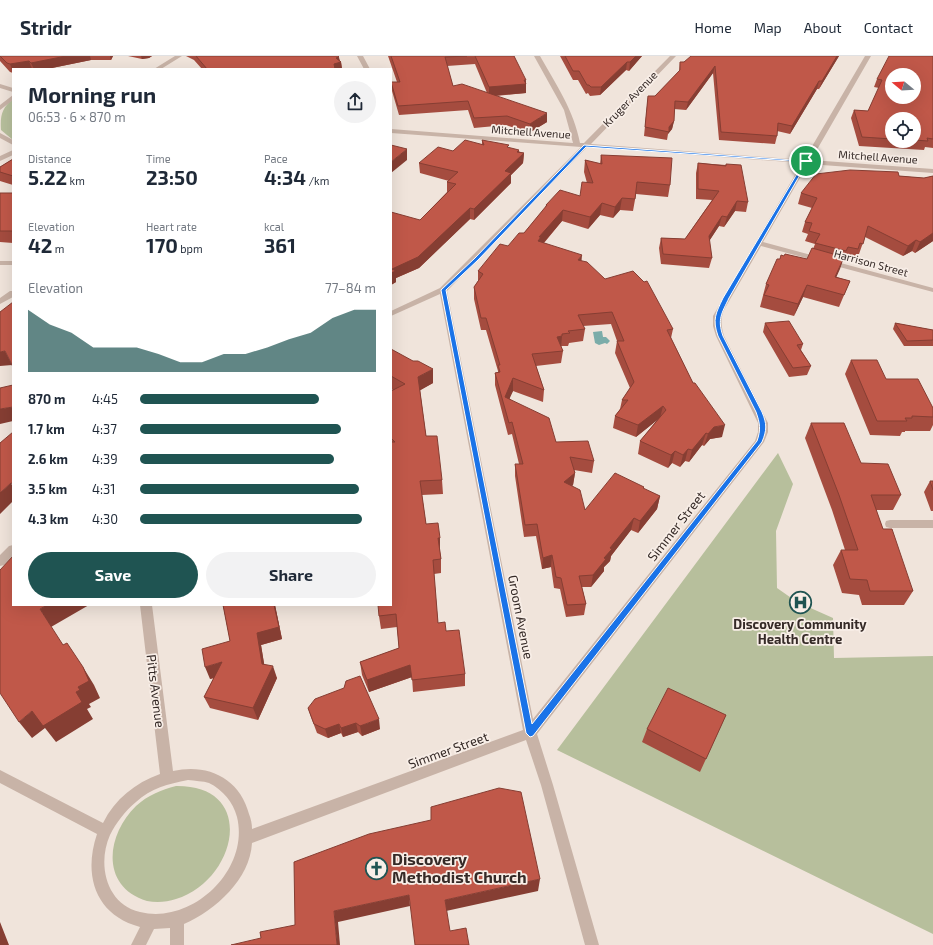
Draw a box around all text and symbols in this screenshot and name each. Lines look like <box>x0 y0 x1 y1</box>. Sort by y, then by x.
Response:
text: Stridr <box>20 16 72 39</box>
text: Home <box>695 19 732 36</box>
text: Map <box>754 19 782 36</box>
text: About <box>804 19 842 36</box>
text: Contact <box>864 19 913 36</box>
street label: Kruger Avenue <box>600 68 660 129</box>
north arrow <box>885 68 921 104</box>
map controls <box>885 68 921 148</box>
text: Morning run <box>28 81 156 107</box>
button: share <box>334 81 376 123</box>
text: 06:53 · 6 × 870 m <box>28 109 126 125</box>
button: locate <box>885 112 921 148</box>
street label: Mitchell Avenue <box>491 122 571 141</box>
pin <box>789 144 823 178</box>
street label: Mitchell Avenue <box>838 147 918 166</box>
icon: arrive <box>795 150 817 172</box>
text: Distance <box>28 152 71 165</box>
text: Time <box>146 152 171 165</box>
text: Pace <box>264 152 288 165</box>
text: 5.22 <box>28 165 67 189</box>
text: 23:50 <box>146 165 198 189</box>
text: 4:34 <box>264 165 306 189</box>
text: km <box>67 174 85 187</box>
text: /km <box>306 174 329 187</box>
text: Elevation <box>28 220 75 233</box>
text: Heart rate <box>146 220 197 233</box>
text: kcal <box>264 220 284 233</box>
text: 42 <box>28 233 52 257</box>
text: 170 <box>146 233 178 257</box>
text: 361 <box>264 233 296 257</box>
text: m <box>52 242 64 255</box>
text: bpm <box>178 242 203 255</box>
street label: Harrison Street <box>833 246 910 279</box>
text: Elevation <box>28 280 83 296</box>
text: 77–84 m <box>325 280 376 296</box>
text: 870 m <box>28 391 65 407</box>
text: 4:45 <box>92 391 118 407</box>
text: 1.7 km <box>28 421 65 437</box>
text: 4:37 <box>92 421 117 437</box>
text: 2.6 km <box>28 451 68 467</box>
text: 4:39 <box>92 451 118 467</box>
text: 3.5 km <box>28 481 67 497</box>
text: 4:31 <box>92 481 115 497</box>
street label: Simmer Street <box>644 488 708 564</box>
text: 4.3 km <box>28 511 68 527</box>
text: 4:30 <box>92 511 118 527</box>
button: Save <box>28 552 198 598</box>
button: Share <box>206 552 376 598</box>
street label: Groom Avenue <box>505 574 537 661</box>
hospital icon: Discovery Community Health Centre <box>787 589 813 615</box>
place label: Discovery Community Health Centre <box>733 616 867 647</box>
street label: Pitts Avenue <box>144 654 168 728</box>
street label: Simmer Street <box>406 728 490 772</box>
place label: Discovery Methodist Church <box>392 849 527 886</box>
church icon: Discovery Methodist Church <box>363 855 389 881</box>

